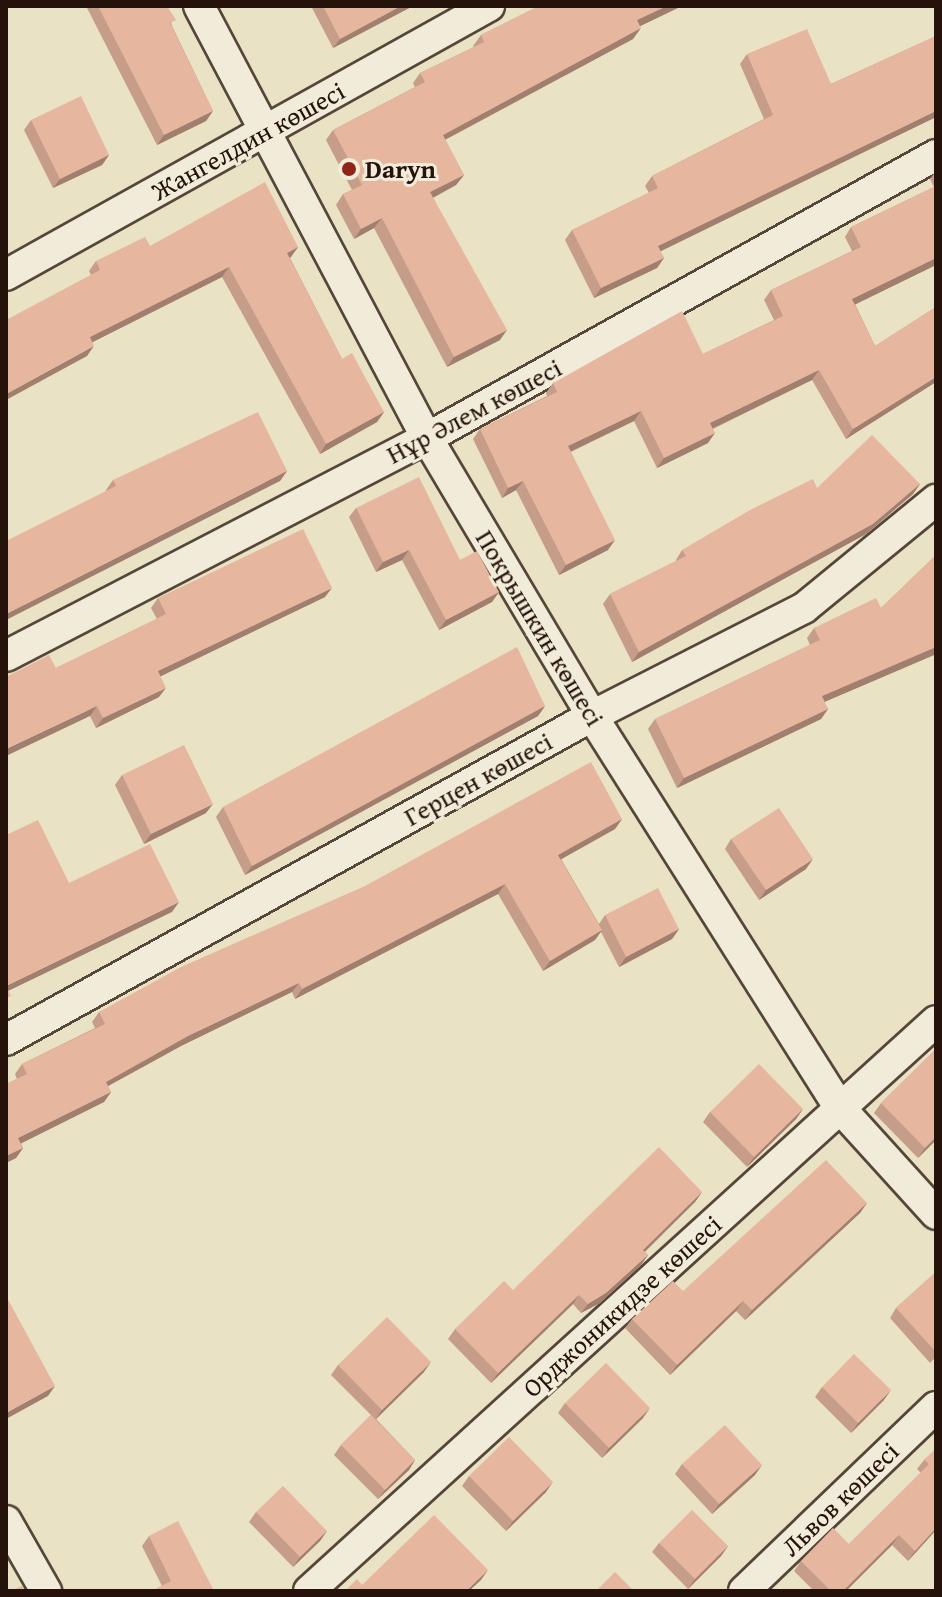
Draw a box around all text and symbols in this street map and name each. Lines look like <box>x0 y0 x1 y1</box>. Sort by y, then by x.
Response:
street label: Жангелдин көшесі <box>146 75 350 207</box>
place label: Daryn <box>365 153 436 185</box>
marker: Daryn <box>340 160 358 178</box>
street label: Нұр Әлем көшесі <box>381 352 567 470</box>
street label: Покрышкин көшесі <box>469 524 611 732</box>
street label: Герцен көшесі <box>399 726 557 832</box>
street label: Орджоникидзе көшесі <box>516 1208 728 1404</box>
street label: Львов көшесі <box>775 1435 905 1563</box>

